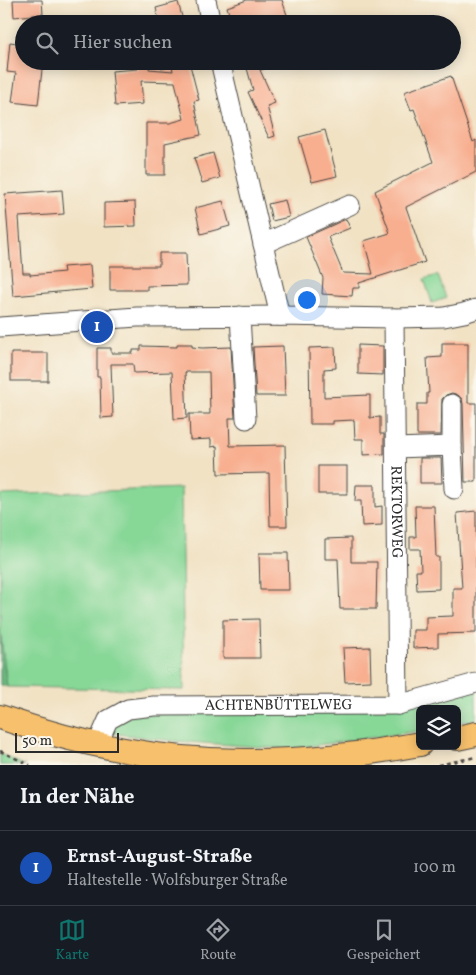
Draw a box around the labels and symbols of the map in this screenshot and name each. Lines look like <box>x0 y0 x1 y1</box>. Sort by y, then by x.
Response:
your location <box>294 287 320 313</box>
pin: 1 <box>81 308 113 346</box>
street label: REKTORWEG <box>385 465 407 559</box>
street label: ACHTENBÜTTELWEG <box>205 695 353 716</box>
scale bar <box>15 730 119 753</box>

